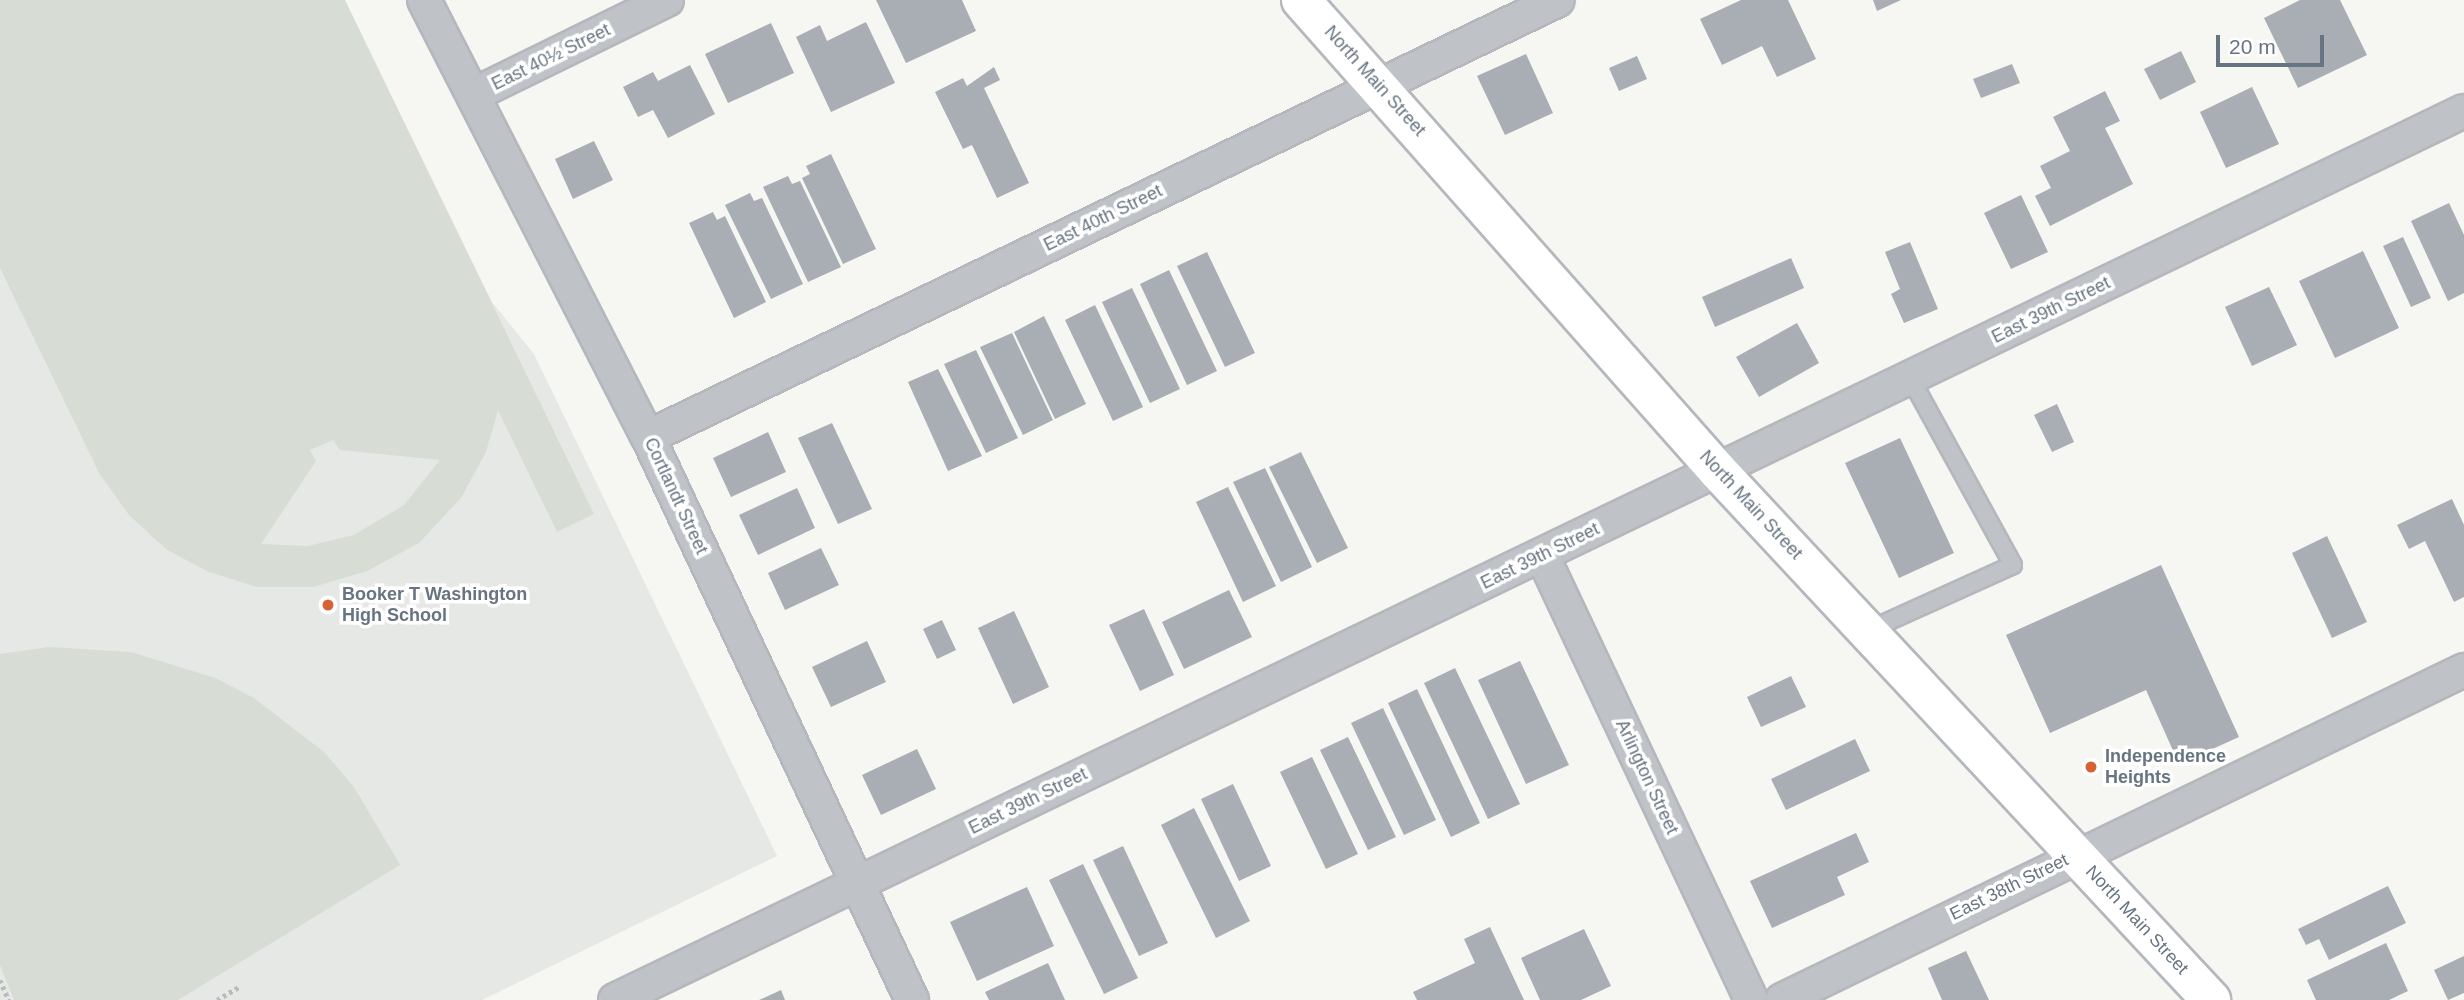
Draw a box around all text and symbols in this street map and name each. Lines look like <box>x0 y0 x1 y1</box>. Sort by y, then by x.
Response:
street label: East 40½ Street <box>488 19 614 95</box>
street label: North Main Street <box>1320 21 1430 141</box>
scale bar <box>2219 21 2328 65</box>
text: 20 m <box>2229 35 2276 58</box>
street label: East 40th Street <box>1040 180 1166 256</box>
street label: East 39th Street <box>1988 272 2114 348</box>
street label: Cortlandt Street <box>640 434 712 558</box>
street label: North Main Street <box>1695 446 1807 564</box>
street label: East 39th Street <box>1477 518 1603 594</box>
place label: Booker T Washington High School <box>342 584 527 626</box>
marker: Booker T Washington High School <box>320 597 336 613</box>
street label: Arlington Street <box>1611 716 1683 838</box>
place label: Independence Heights <box>2105 746 2226 788</box>
marker: Independence Heights <box>2083 759 2099 775</box>
street label: East 39th Street <box>965 763 1091 839</box>
street label: East 38th Street <box>1946 849 2072 925</box>
street label: North Main Street <box>2081 861 2193 979</box>

